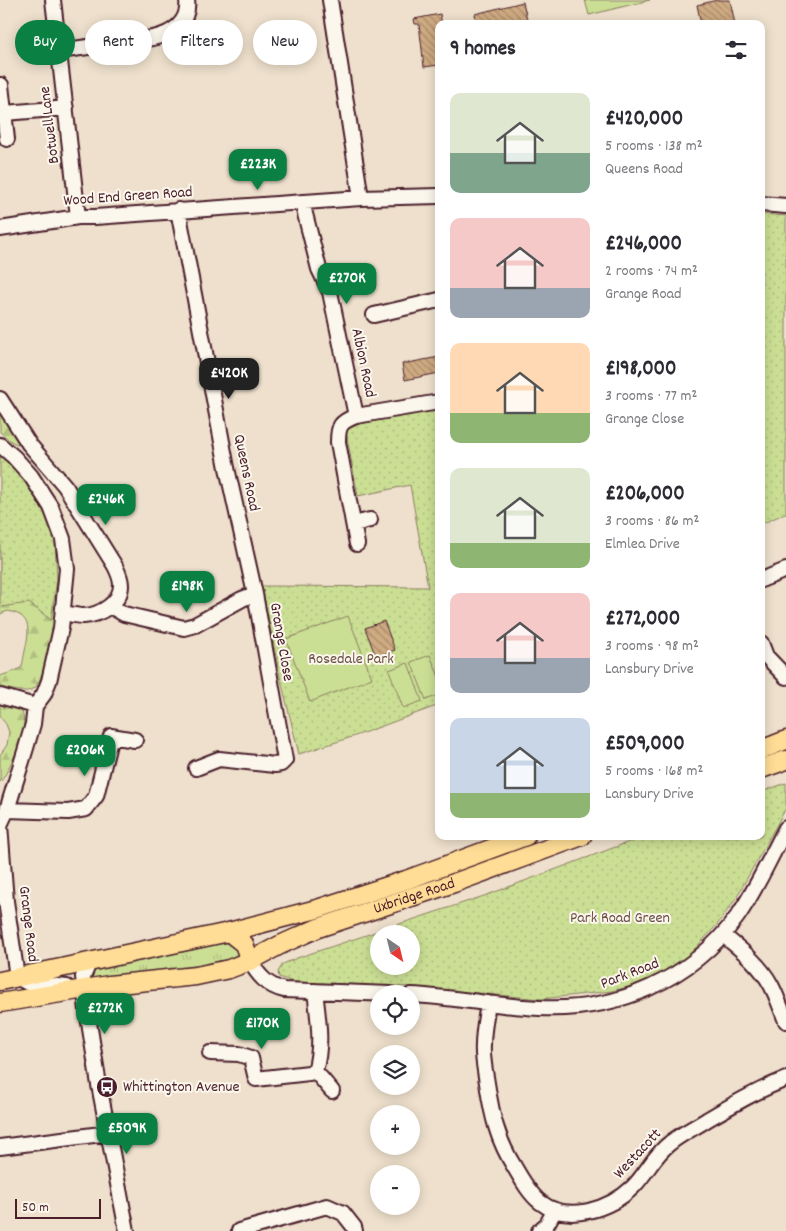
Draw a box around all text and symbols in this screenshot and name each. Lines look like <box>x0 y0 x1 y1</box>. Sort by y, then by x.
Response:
chip: Buy <box>15 20 75 65</box>
chip: Rent <box>85 20 152 65</box>
chip: Filters <box>162 20 243 65</box>
chip: New <box>253 20 317 65</box>
text: 9 homes <box>450 35 516 65</box>
icon: filters <box>722 36 750 64</box>
street label: Botwell Lane <box>34 85 66 165</box>
text: £420,000 <box>605 105 683 135</box>
icon: home <box>490 113 550 173</box>
text: 5 rooms · 138 m² <box>605 135 702 158</box>
pin: £223K <box>223 148 293 191</box>
text: £223K <box>240 153 276 176</box>
text: Queens Road <box>605 158 683 181</box>
street label: Wood End Green Road <box>63 181 193 213</box>
text: £246,000 <box>605 230 682 260</box>
icon: home <box>490 238 550 298</box>
text: 2 rooms · 74 m² <box>605 260 698 283</box>
pin: £270K <box>312 262 382 305</box>
text: £270K <box>328 267 366 290</box>
text: Grange Road <box>605 283 682 306</box>
street label: Albion Road <box>344 326 382 400</box>
text: £198,000 <box>605 355 676 385</box>
pin: £420K <box>194 358 264 400</box>
text: £420K <box>210 362 248 385</box>
icon: home <box>490 363 550 423</box>
text: 3 rooms · 77 m² <box>605 385 697 408</box>
text: Grange Close <box>605 408 684 431</box>
street label: Queens Road <box>227 432 265 514</box>
text: £206,000 <box>605 480 685 510</box>
pin: £246K <box>71 484 141 526</box>
text: £246K <box>88 488 124 511</box>
icon: home <box>490 488 550 548</box>
text: 3 rooms · 86 m² <box>605 510 699 533</box>
text: Elmlea Drive <box>605 533 680 556</box>
pin: £198K <box>152 570 222 613</box>
text: £198K <box>171 575 203 598</box>
street label: Grange Close <box>263 601 299 683</box>
text: £272,000 <box>605 605 680 635</box>
icon: home <box>490 613 550 673</box>
text: 3 rooms · 98 m² <box>605 635 699 658</box>
park label: Rosedale Park <box>308 648 394 671</box>
text: Lansbury Drive <box>605 658 694 681</box>
text: £509,000 <box>605 730 685 760</box>
pin: £206K <box>50 734 120 777</box>
icon: home <box>490 738 550 798</box>
text: £206K <box>66 739 104 762</box>
text: 5 rooms · 168 m² <box>605 760 703 783</box>
text: Lansbury Drive <box>605 783 694 806</box>
street label: Uxbridge Road <box>370 872 458 920</box>
street label: Grange Road <box>12 885 44 963</box>
park label: Park Road Green <box>570 907 670 930</box>
north arrow <box>370 925 420 975</box>
map controls <box>370 925 420 1215</box>
street label: Park Road <box>597 952 663 996</box>
button: locate <box>370 985 420 1035</box>
pin: £272K <box>70 992 140 1035</box>
text: £272K <box>87 997 123 1020</box>
pin: £170K <box>227 1008 297 1050</box>
text: £170K <box>245 1012 279 1035</box>
button: layers <box>370 1045 420 1095</box>
bus stop icon: Whittington Avenue <box>95 1075 119 1099</box>
place label: Whittington Avenue <box>123 1076 239 1099</box>
button: + <box>370 1105 420 1155</box>
pin: £509K <box>92 1112 162 1155</box>
text: £509K <box>108 1117 146 1140</box>
street label: Westacott <box>609 1124 668 1184</box>
button: − <box>370 1165 420 1215</box>
scale bar <box>15 1196 101 1219</box>
text: 50 m <box>22 1198 49 1218</box>

